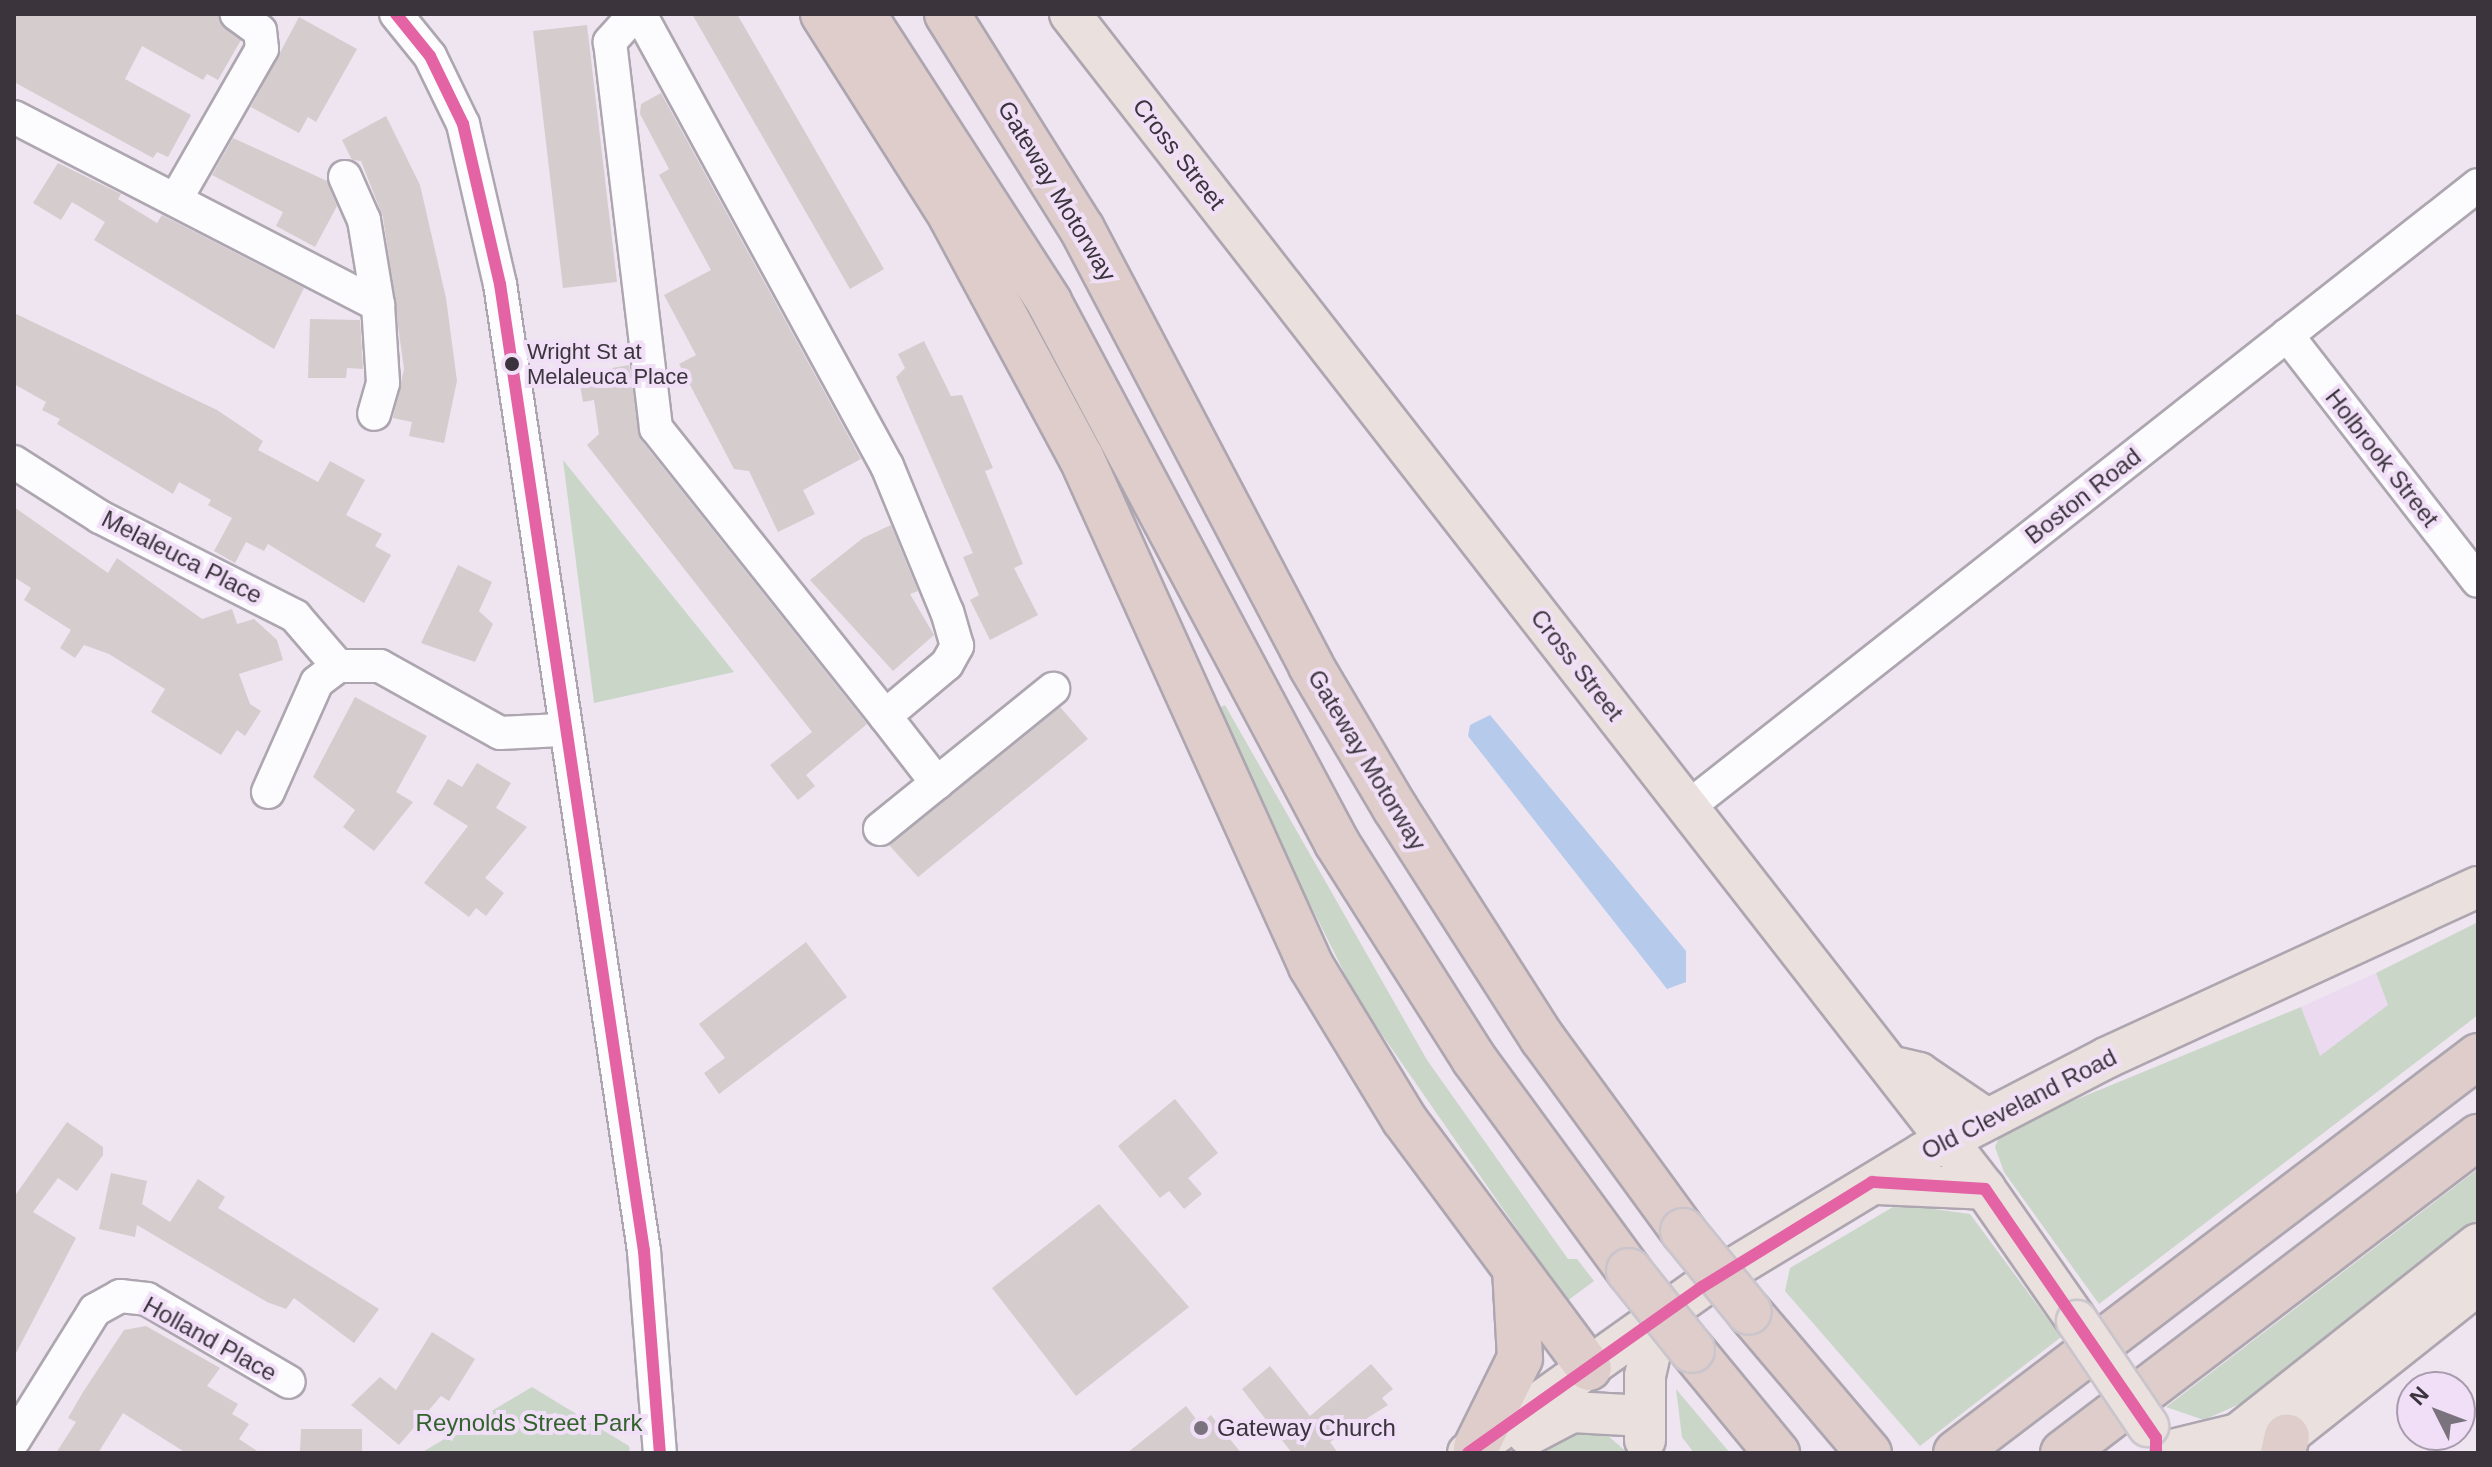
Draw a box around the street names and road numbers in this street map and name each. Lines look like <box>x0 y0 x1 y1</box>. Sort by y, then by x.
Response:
street label: Cross Street <box>1127 93 1231 215</box>
street label: Gateway Motorway <box>992 96 1122 286</box>
street label: Holbrook Street <box>2319 383 2445 533</box>
street label: Boston Road <box>2019 442 2147 550</box>
street label: Melaleuca Place <box>97 504 267 610</box>
street label: Cross Street <box>1525 604 1629 726</box>
street label: Gateway Motorway <box>1302 665 1432 855</box>
street label: Old Cleveland Road <box>1917 1042 2121 1166</box>
street label: Holland Place <box>138 1291 282 1387</box>

